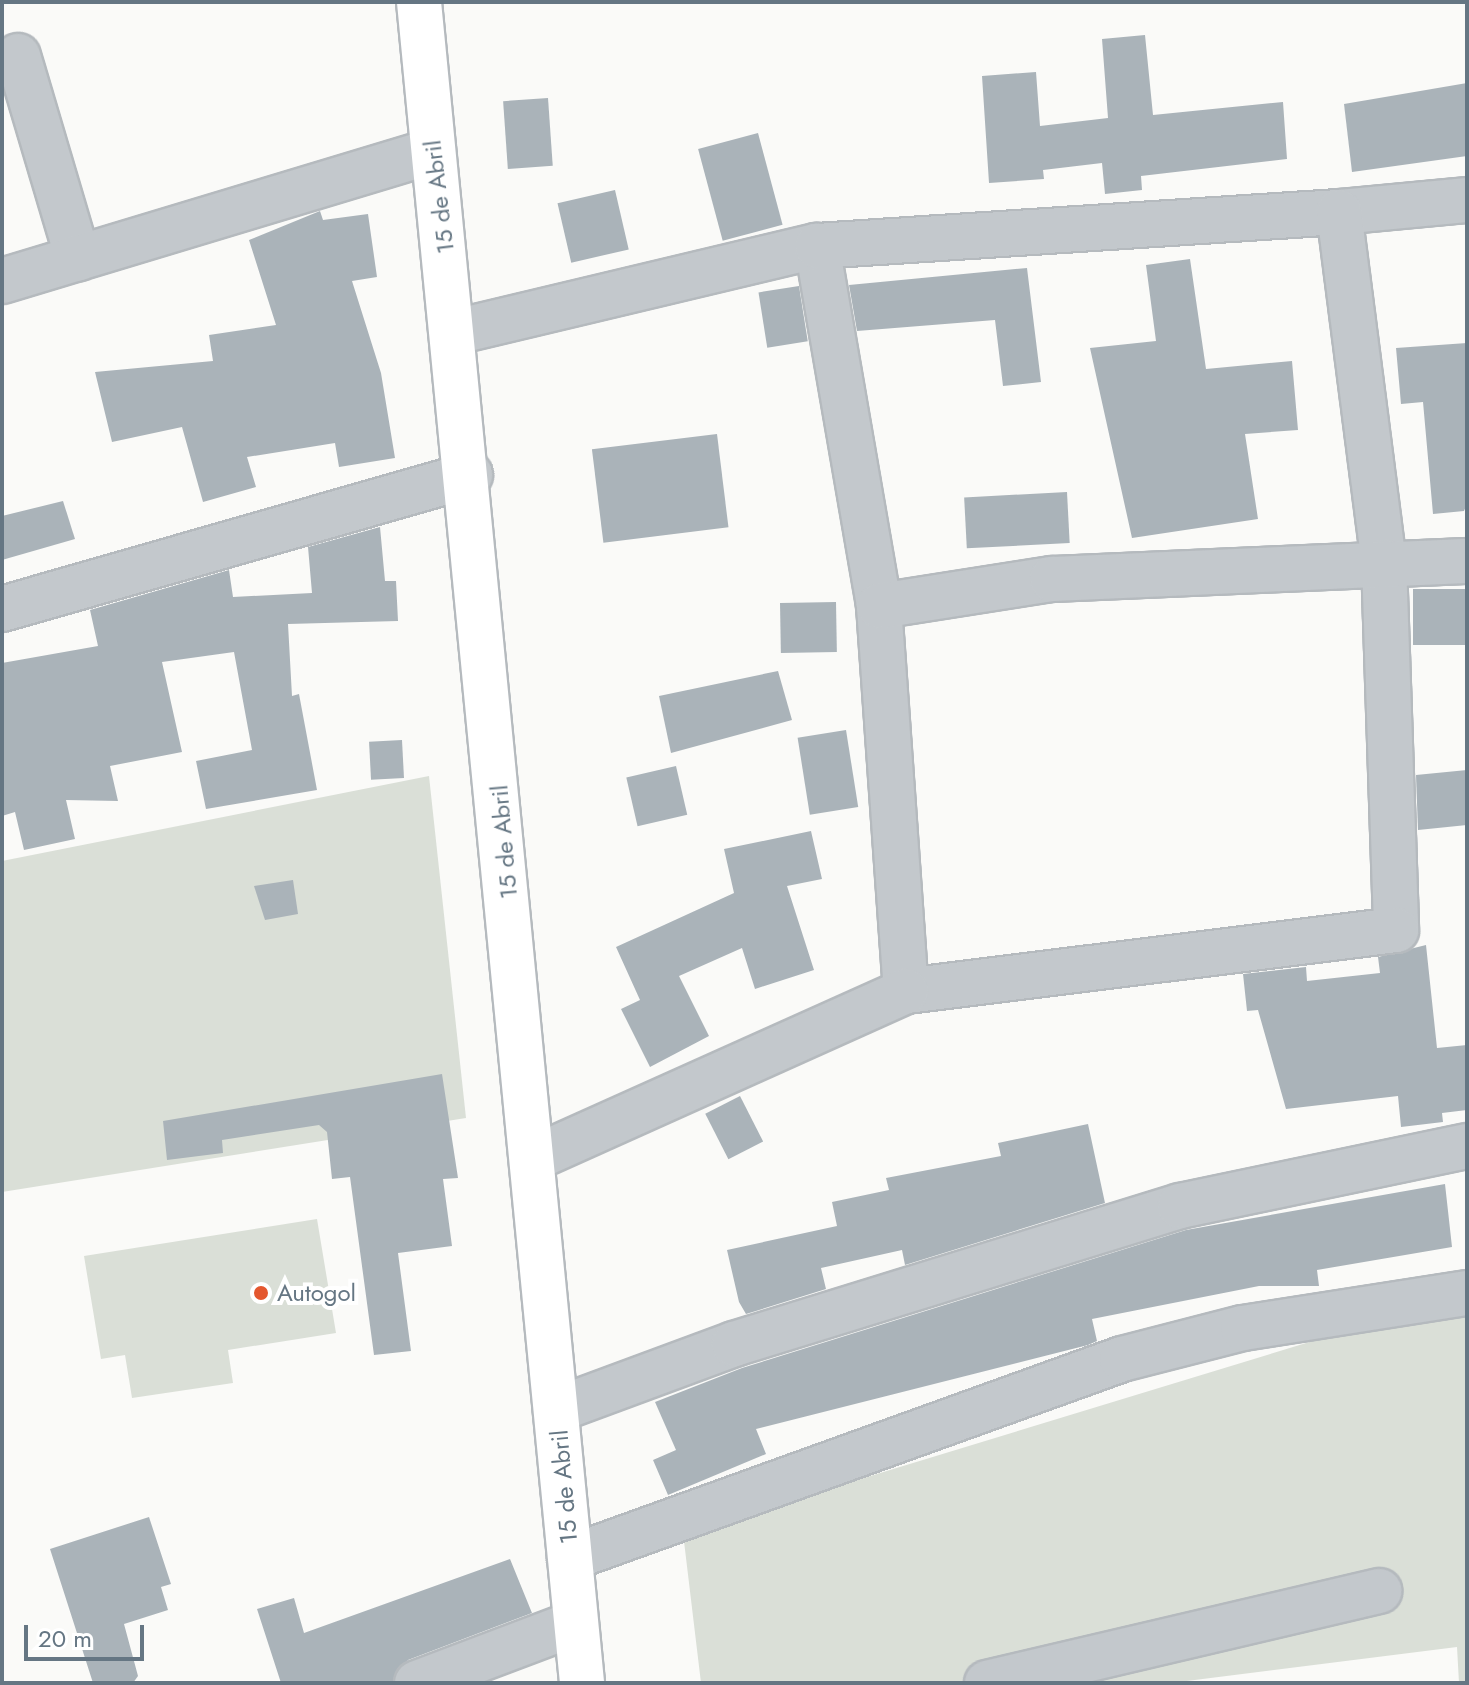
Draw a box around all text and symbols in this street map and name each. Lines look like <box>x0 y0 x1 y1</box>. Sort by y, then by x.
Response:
street label: 15 de Abril <box>418 139 460 255</box>
street label: 15 de Abril <box>485 784 523 900</box>
place label: Autogol <box>277 1279 356 1307</box>
marker: Autogol <box>252 1284 270 1302</box>
street label: 15 de Abril <box>545 1429 583 1545</box>
scale bar <box>28 1609 148 1659</box>
text: 20 m <box>38 1621 92 1656</box>

